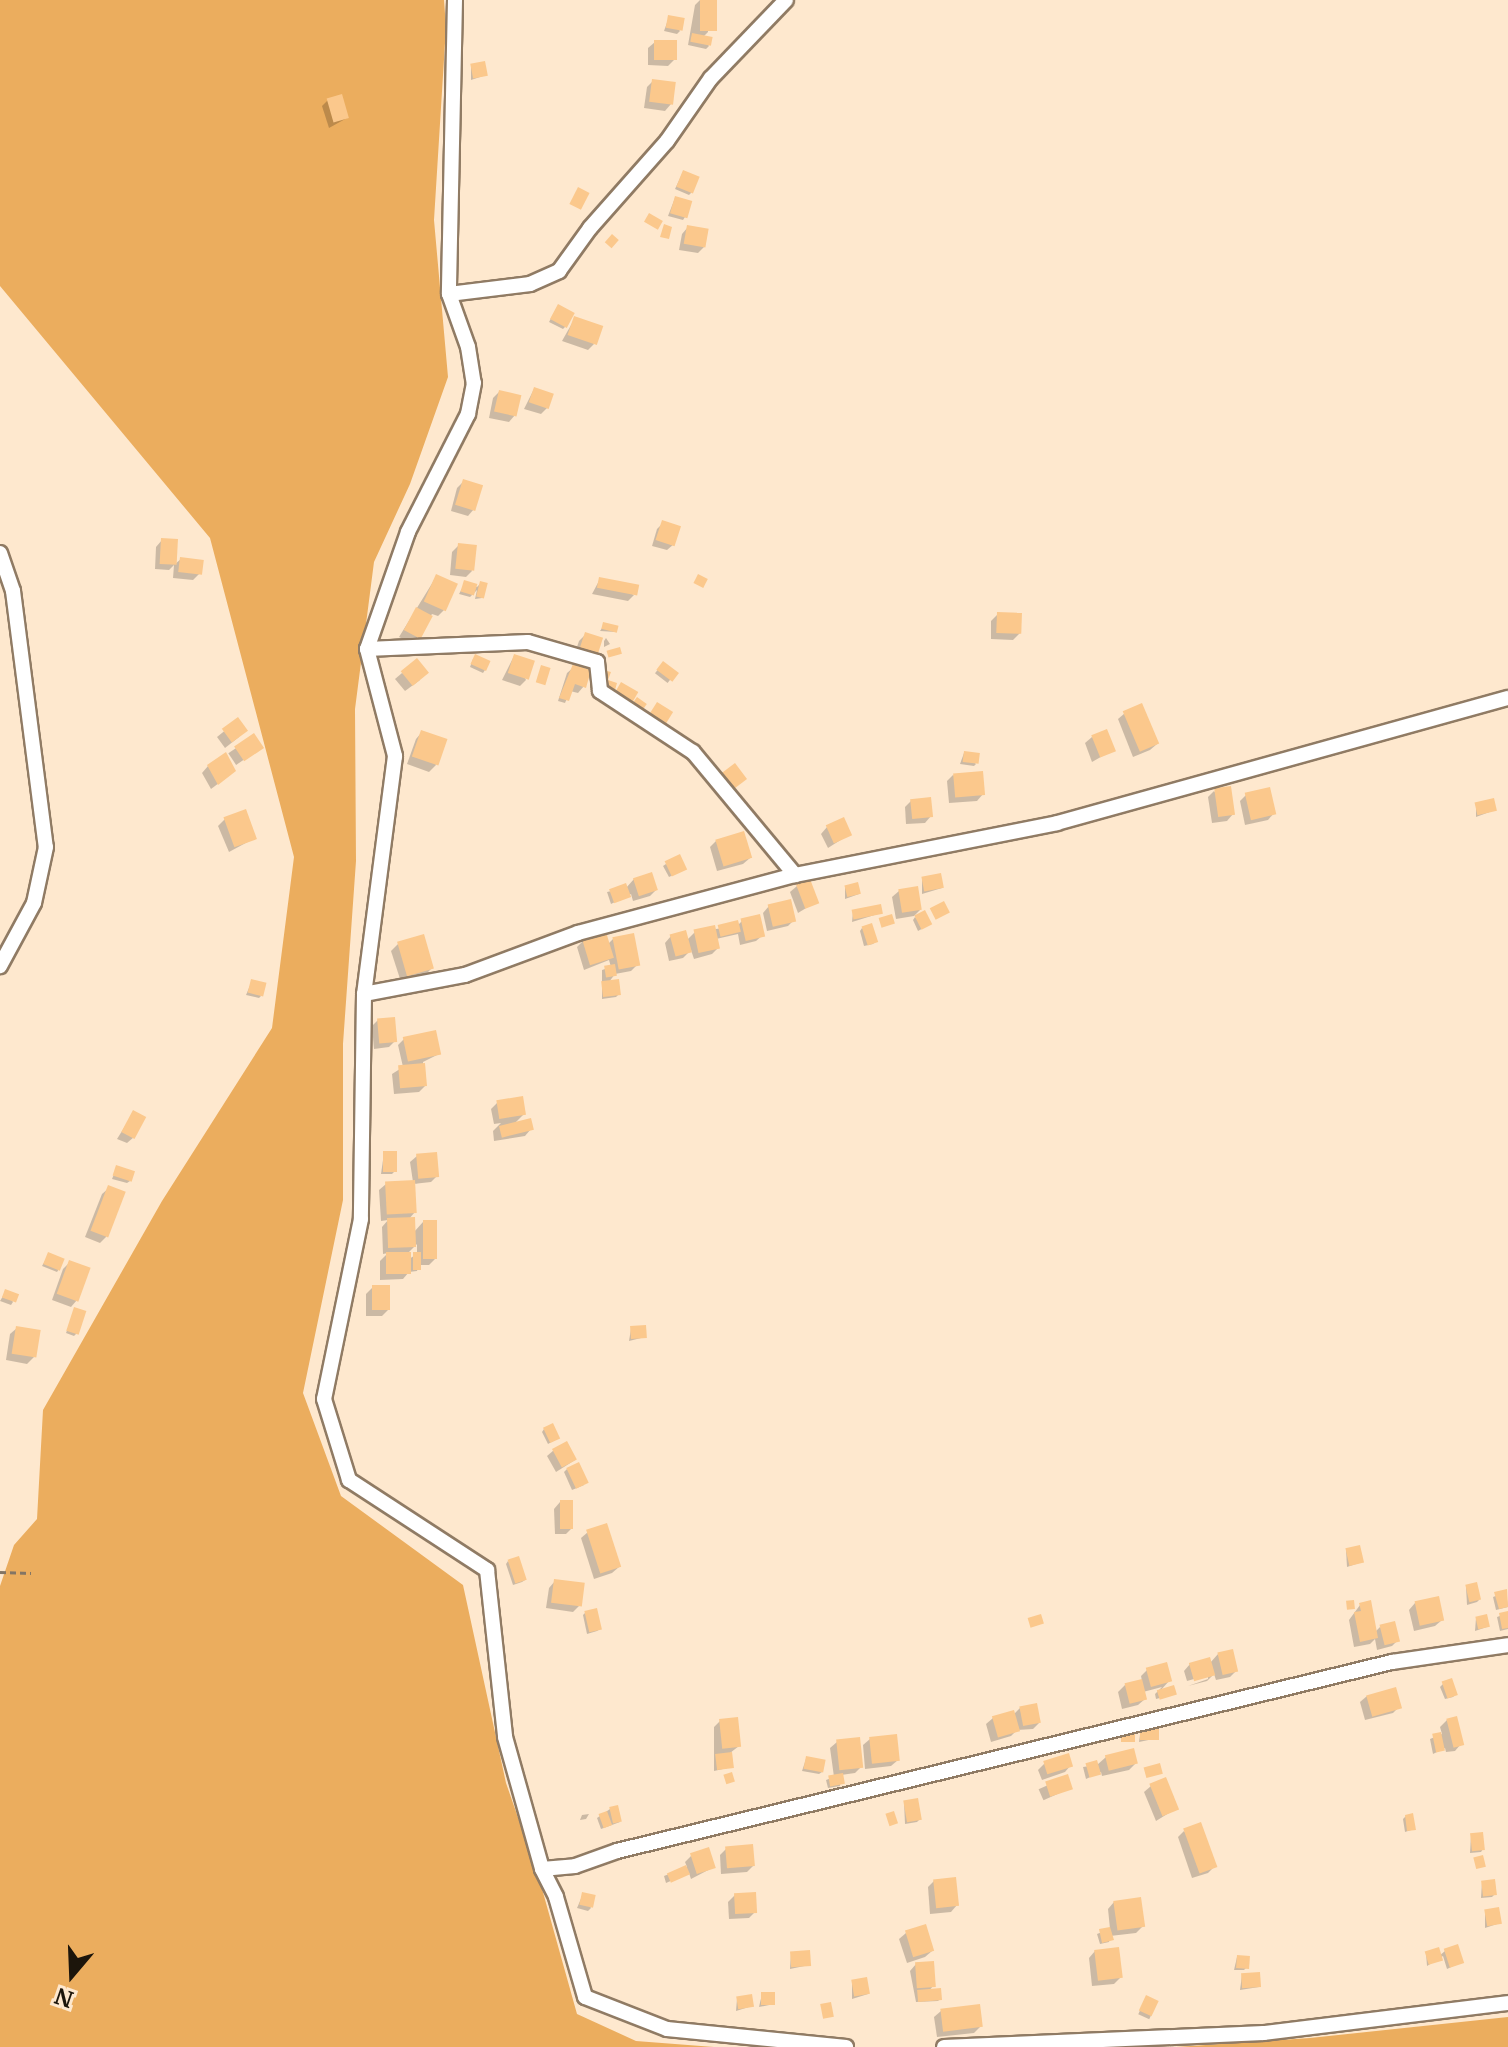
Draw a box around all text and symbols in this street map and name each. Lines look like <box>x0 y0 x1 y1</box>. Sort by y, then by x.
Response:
north arrow <box>32 1935 112 2015</box>
text: N <box>51 1982 77 2014</box>

